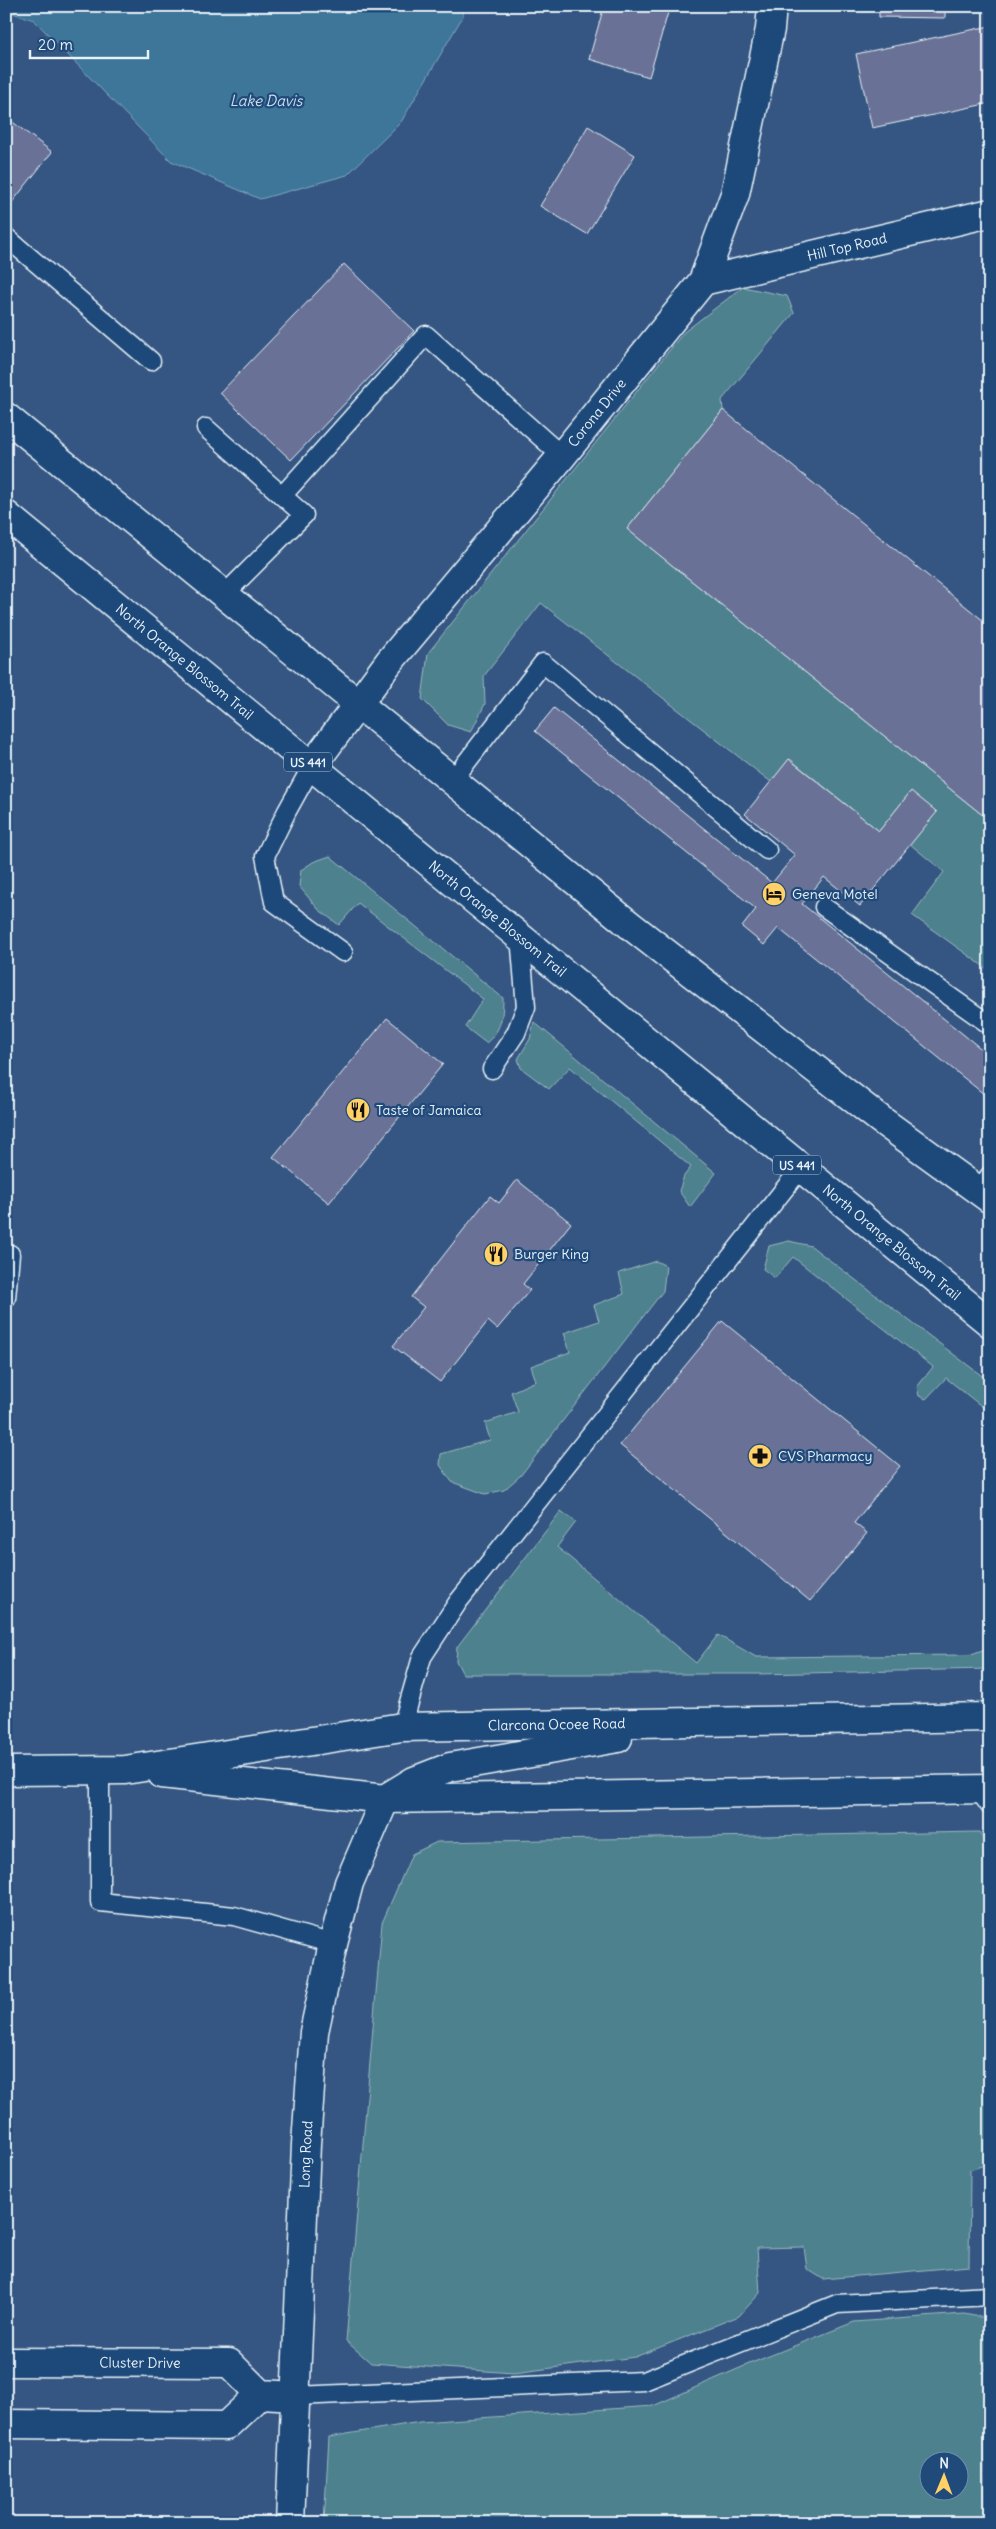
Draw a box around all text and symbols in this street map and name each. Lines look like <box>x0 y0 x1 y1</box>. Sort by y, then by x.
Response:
scale bar <box>30 28 148 60</box>
text: 20 m <box>38 35 73 54</box>
water label: Lake Davis <box>230 91 303 110</box>
street label: Hill Top Road <box>805 229 889 265</box>
street label: Corona Drive <box>564 375 630 451</box>
street label: North Orange Blossom Trail <box>112 600 257 723</box>
road number: US 441 <box>284 752 332 772</box>
street label: North Orange Blossom Trail <box>425 857 570 981</box>
hotel icon: Geneva Motel <box>761 881 787 907</box>
place label: Geneva Motel <box>792 885 878 903</box>
restaurant icon: Taste of Jamaica <box>345 1097 371 1123</box>
place label: Taste of Jamaica <box>376 1101 481 1119</box>
road number: US 441 <box>773 1156 821 1174</box>
street label: North Orange Blossom Trail <box>819 1180 964 1304</box>
restaurant icon: Burger King <box>483 1241 509 1267</box>
place label: Burger King <box>514 1245 589 1263</box>
pharmacy icon: CVS Pharmacy <box>747 1443 773 1469</box>
place label: CVS Pharmacy <box>778 1447 873 1465</box>
street label: Clarcona Ocoee Road <box>488 1714 625 1735</box>
street label: Long Road <box>295 2120 317 2188</box>
street label: Cluster Drive <box>99 2353 181 2372</box>
north arrow <box>918 2452 968 2502</box>
text: N <box>939 2454 949 2472</box>

